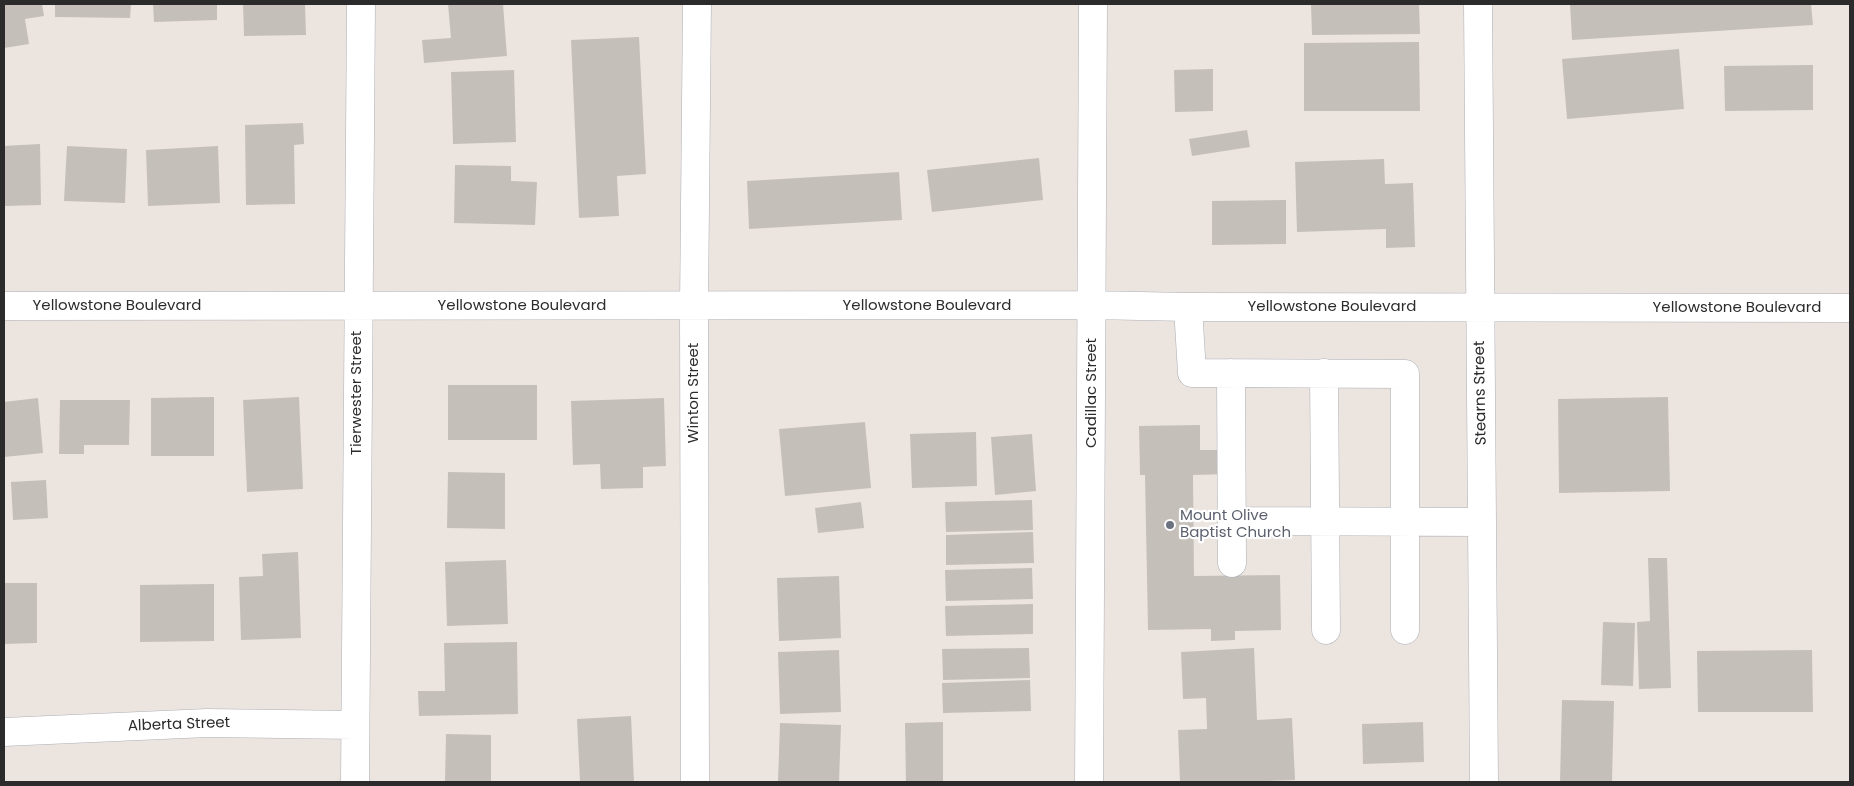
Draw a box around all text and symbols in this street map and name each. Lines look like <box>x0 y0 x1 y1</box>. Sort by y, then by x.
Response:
street label: Yellowstone Boulevard <box>33 297 201 315</box>
street label: Yellowstone Boulevard <box>438 297 606 315</box>
street label: Yellowstone Boulevard <box>843 297 1011 315</box>
street label: Yellowstone Boulevard <box>1248 298 1416 316</box>
street label: Yellowstone Boulevard <box>1653 299 1821 317</box>
street label: Tierwester Street <box>348 331 366 455</box>
street label: Cadillac Street <box>1083 338 1101 448</box>
street label: Stearns Street <box>1471 341 1491 445</box>
street label: Winton Street <box>685 343 703 443</box>
place label: Mount Olive Baptist Church <box>1180 507 1291 542</box>
marker: Mount Olive Baptist Church <box>1164 519 1176 531</box>
street label: Alberta Street <box>128 714 230 736</box>

